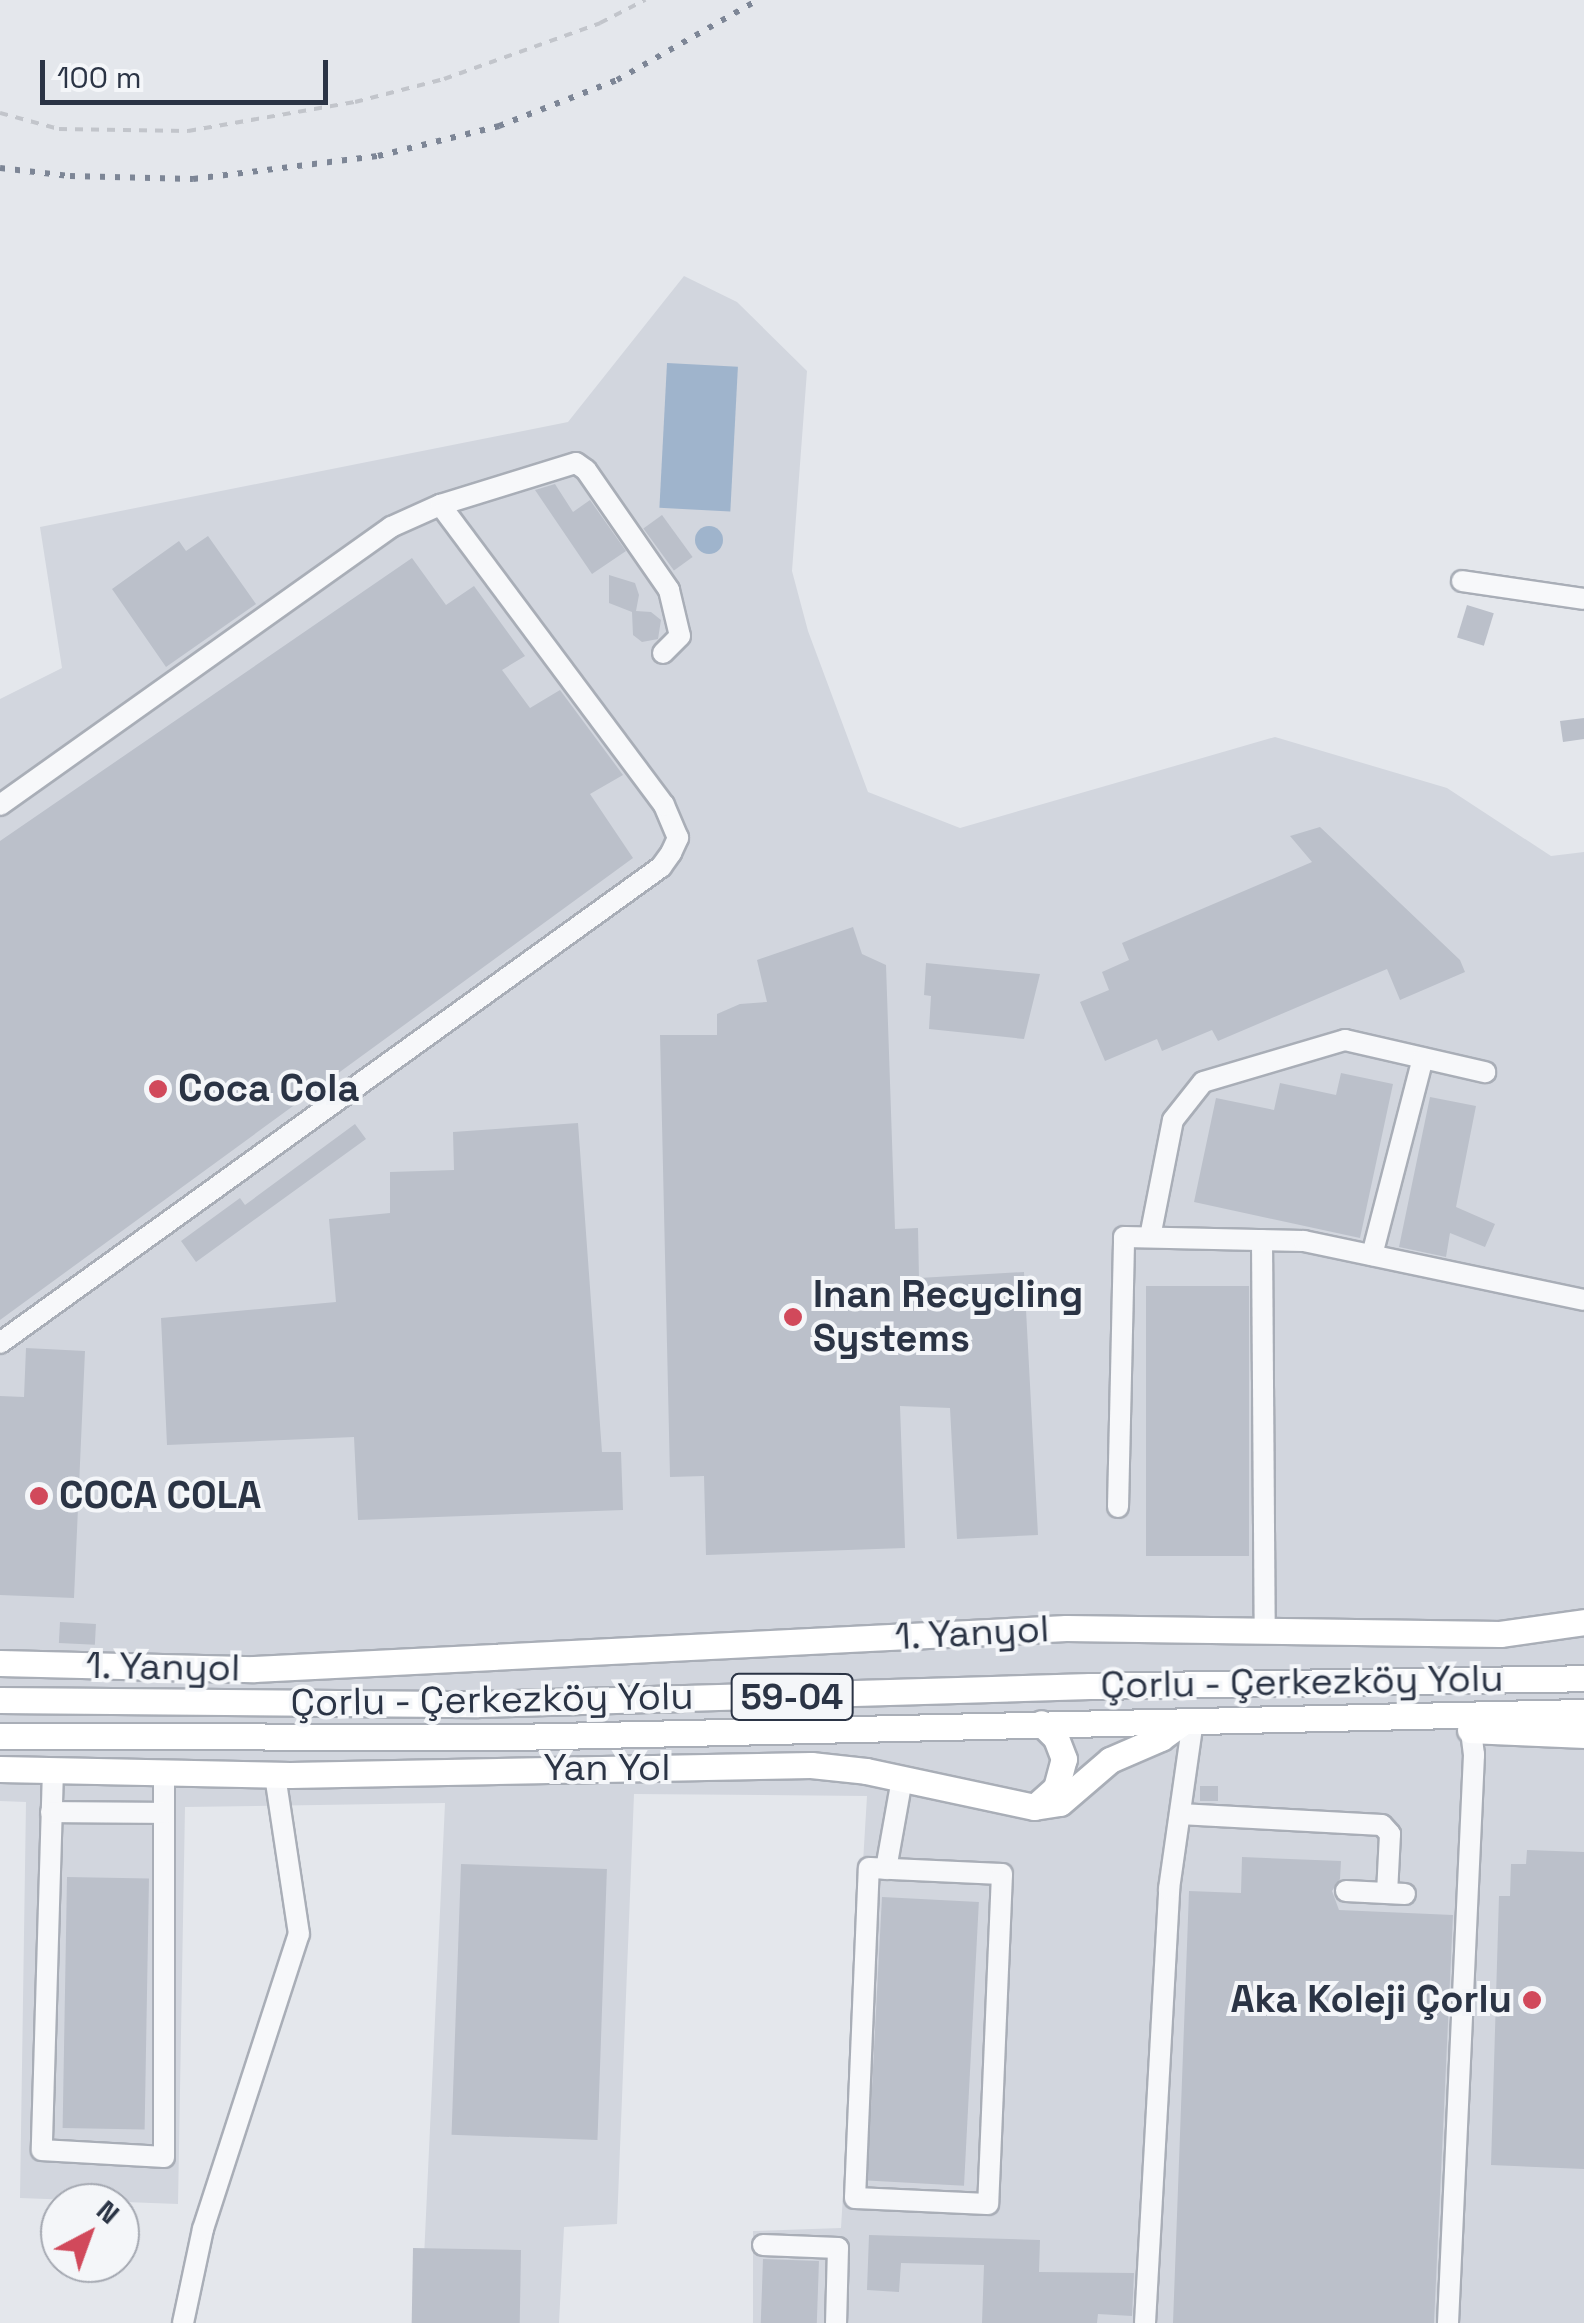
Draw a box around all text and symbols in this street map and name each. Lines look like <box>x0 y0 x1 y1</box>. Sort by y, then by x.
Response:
scale bar <box>45 40 332 102</box>
text: 100 m <box>57 58 142 97</box>
place label: Coca Cola <box>178 1066 359 1112</box>
marker: Coca Cola <box>147 1078 169 1100</box>
place label: Inan Recycling Systems <box>813 1272 1083 1362</box>
marker: Inan Recycling Systems <box>782 1306 804 1328</box>
place label: COCA COLA <box>59 1473 262 1519</box>
marker: COCA COLA <box>28 1485 50 1507</box>
street label: 1. Yanyol <box>893 1606 1051 1660</box>
street label: 1. Yanyol <box>84 1643 242 1691</box>
street label: Çorlu - Çerkezköy Yolu <box>1099 1656 1505 1708</box>
road number: 59-04 <box>730 1667 854 1727</box>
street label: Çorlu - Çerkezköy Yolu <box>289 1674 695 1726</box>
street label: Yan Yol <box>543 1745 671 1791</box>
place label: Aka Koleji Çorlu <box>1230 1977 1512 2023</box>
marker: Aka Koleji Çorlu <box>1521 1989 1543 2011</box>
north arrow <box>40 2183 140 2283</box>
text: N <box>89 2192 127 2232</box>

